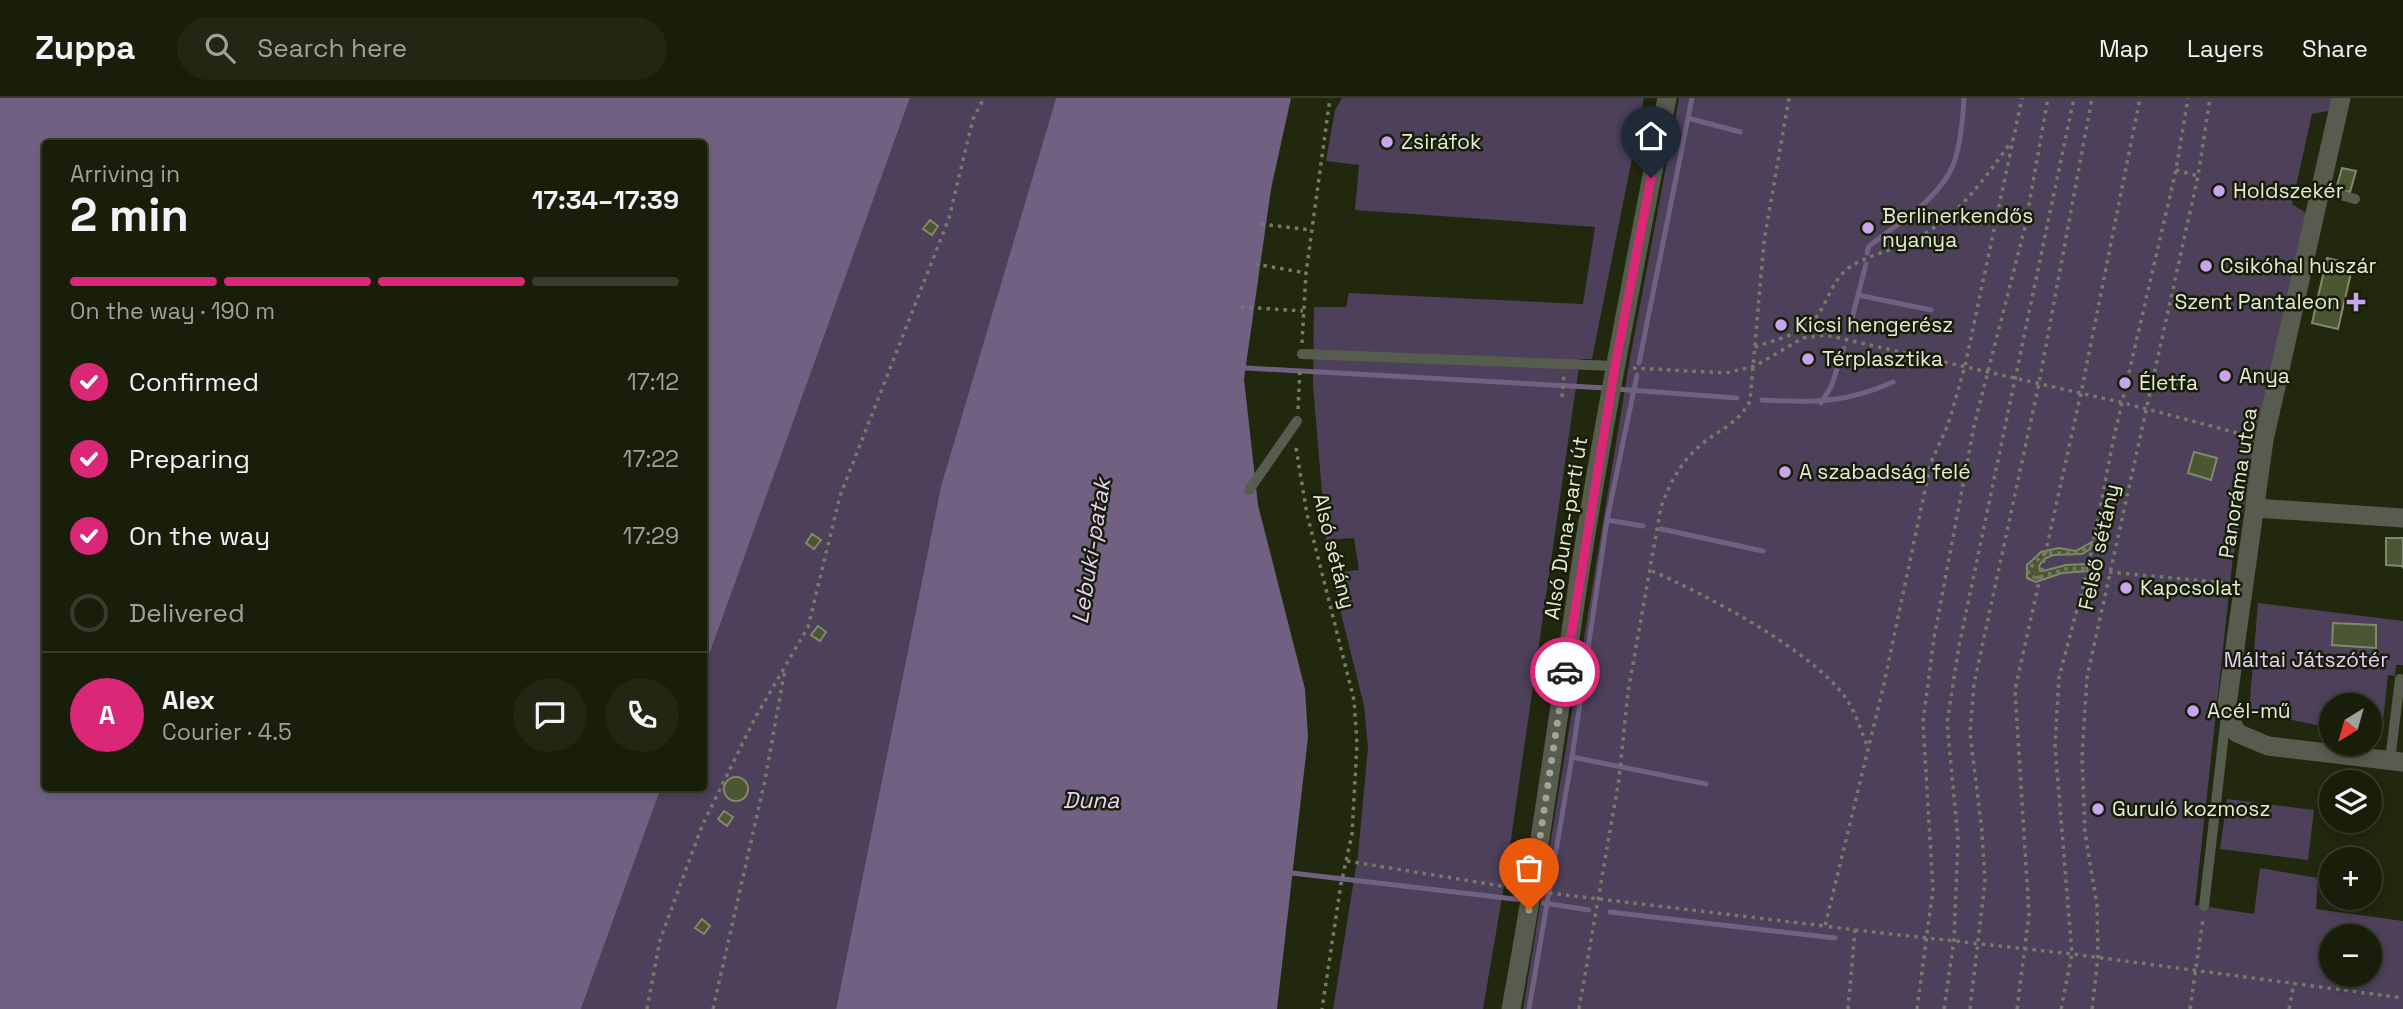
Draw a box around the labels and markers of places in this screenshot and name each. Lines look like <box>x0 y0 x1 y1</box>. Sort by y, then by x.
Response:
pin <box>1621 106 1681 178</box>
place label: Zsiráfok <box>1401 128 1481 155</box>
marker: Zsiráfok <box>1379 134 1395 150</box>
place label: Holdszekér <box>2233 177 2344 204</box>
marker: Holdszekér <box>2211 183 2227 199</box>
place label: Berlinerkendős nyanya <box>1882 202 2033 253</box>
marker: Berlinerkendős nyanya <box>1860 220 1876 236</box>
place label: Csikóhal huszár <box>2220 252 2376 279</box>
marker: Csikóhal huszár <box>2198 258 2214 274</box>
place label: Szent Pantaleon <box>2174 288 2340 315</box>
marker: Szent Pantaleon <box>2346 292 2366 312</box>
place label: Kicsi hengerész <box>1795 311 1953 338</box>
marker: Kicsi hengerész <box>1773 317 1789 333</box>
place label: Térplasztika <box>1822 345 1943 372</box>
marker: Térplasztika <box>1800 351 1816 367</box>
place label: Anya <box>2239 362 2290 389</box>
marker: Anya <box>2217 368 2233 384</box>
place label: Életfa <box>2139 369 2198 396</box>
marker: Életfa <box>2117 375 2133 391</box>
place label: A szabadság felé <box>1799 458 1971 485</box>
marker: A szabadság felé <box>1777 464 1793 480</box>
place label: Kapcsolat <box>2140 574 2241 601</box>
marker: Kapcsolat <box>2118 580 2134 596</box>
place label: Acél-mű <box>2207 697 2291 724</box>
marker: Acél-mű <box>2185 703 2201 719</box>
place label: Guruló kozmosz <box>2112 795 2270 822</box>
marker: Guruló kozmosz <box>2090 801 2106 817</box>
pin <box>1499 838 1559 910</box>

